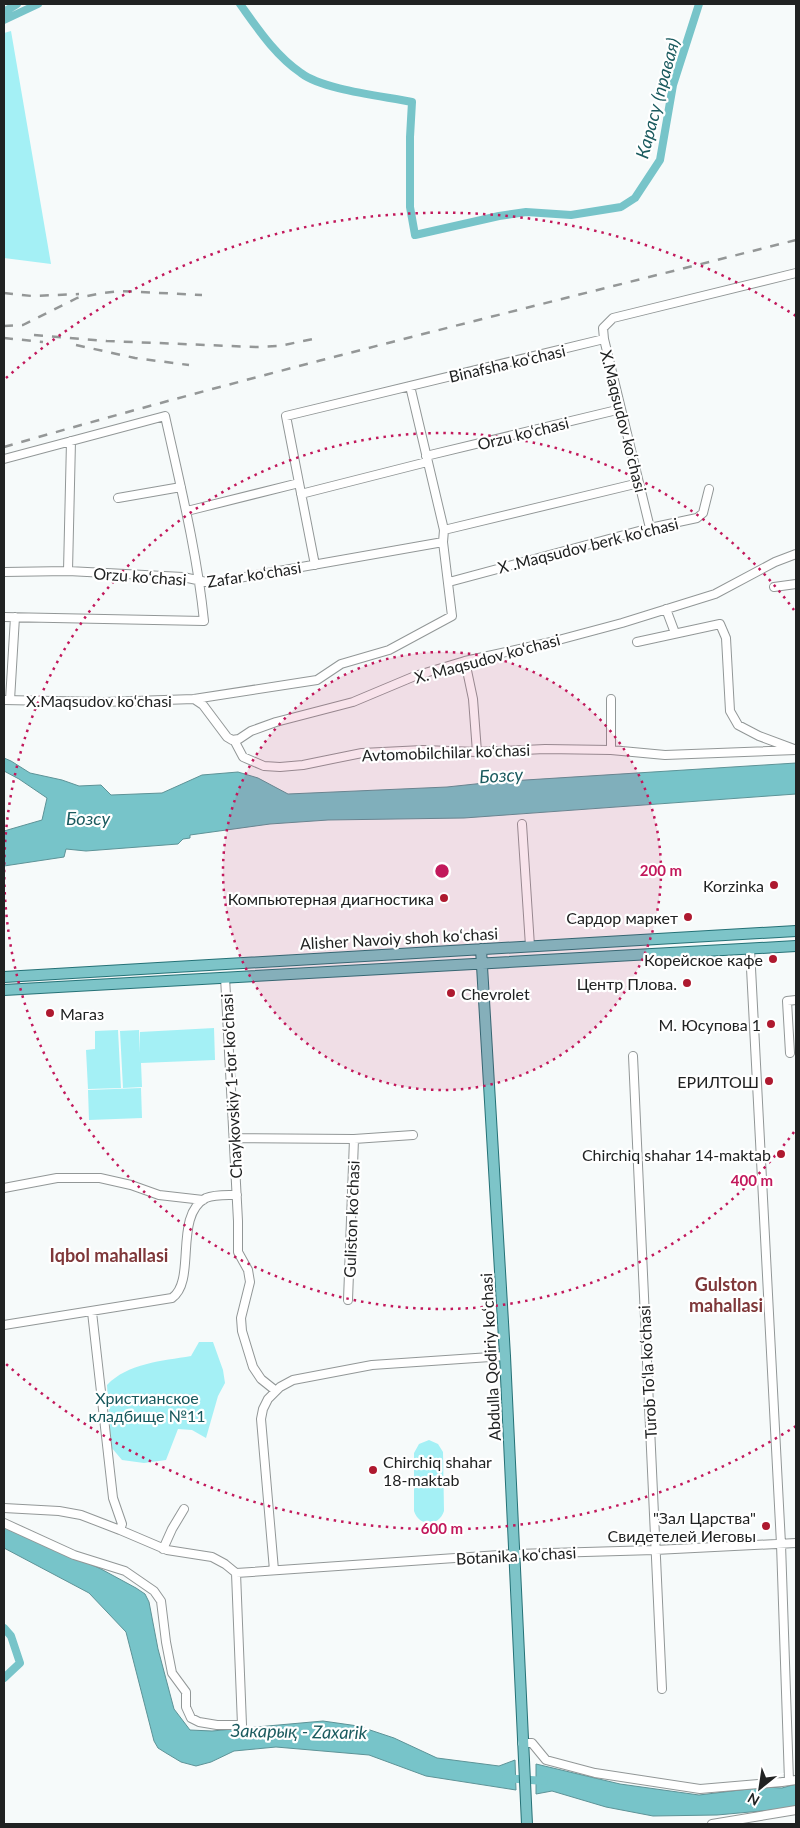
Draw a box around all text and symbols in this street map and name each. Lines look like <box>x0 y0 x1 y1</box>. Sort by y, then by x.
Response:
water label: Карасу (правая) <box>630 35 684 161</box>
street label: Binafsha ko‘chasi <box>447 340 567 386</box>
street label: X.Maqsudov ko‘chasi <box>597 348 651 494</box>
street label: Orzu ko‘chasi <box>475 412 571 454</box>
street label: X .Maqsudov berk ko‘chasi <box>496 513 680 577</box>
street label: Zafar ko‘chasi <box>206 557 302 591</box>
street label: Orzu ko‘chasi <box>93 563 187 589</box>
street label: X. Maqsudov ko‘chasi <box>412 629 562 687</box>
street label: X.Maqsudov ko‘chasi <box>26 691 172 710</box>
street label: Avtomobilchilar ko‘chasi <box>362 740 530 764</box>
water label: Бозсу <box>478 763 524 787</box>
water label: Бозсу <box>66 807 110 829</box>
text: 200 m <box>640 861 682 879</box>
centre of rings <box>433 862 451 880</box>
place label: Korzinka <box>703 876 764 895</box>
marker: Korzinka <box>768 879 780 891</box>
place label: Компьютерная диагностика <box>228 889 434 908</box>
marker: Компьютерная диагностика <box>438 892 450 904</box>
place label: Сардор маркет <box>566 908 678 927</box>
marker: Сардор маркет <box>682 911 694 923</box>
street label: Alisher Navoiy shoh koʻchasi <box>299 923 499 953</box>
place label: Корейское кафе <box>644 950 763 969</box>
marker: Корейское кафе <box>767 953 779 965</box>
place label: Центр Плова. <box>577 974 677 993</box>
marker: Центр Плова. <box>681 977 693 989</box>
place label: Chevrolet <box>461 984 530 1003</box>
marker: Chevrolet <box>445 987 457 999</box>
street label: Chaykovskiy 1-tor ko‘chasi <box>217 993 245 1179</box>
place label: Магаз <box>60 1004 104 1023</box>
marker: Магаз <box>44 1007 56 1019</box>
place label: М. Юсупова 1 <box>658 1015 761 1034</box>
marker: М. Юсупова 1 <box>765 1018 777 1030</box>
place label: ЕРИЛТОШ <box>677 1072 759 1091</box>
marker: ЕРИЛТОШ <box>763 1075 775 1087</box>
place label: Chirchiq shahar 14-maktab <box>582 1145 771 1164</box>
marker: Chirchiq shahar 14-maktab <box>775 1148 787 1160</box>
street label: Guliston ko‘chasi <box>339 1160 363 1278</box>
text: 400 m <box>731 1171 773 1189</box>
district label: Iqbol mahallasi <box>50 1244 168 1266</box>
street label: Abdulla Qodiriy ko‘chasi <box>476 1273 504 1441</box>
district label: Gulston mahallasi <box>689 1273 763 1316</box>
street label: Turob To‘la ko‘chasi <box>634 1305 660 1439</box>
park label: Христианское кладбище №11 <box>88 1388 206 1425</box>
place label: Chirchiq shahar 18-maktab <box>383 1452 492 1489</box>
marker: Chirchiq shahar 18-maktab <box>367 1464 379 1476</box>
place label: "Зал Царства" Свидетелей Иеговы <box>608 1508 756 1545</box>
text: 600 m <box>421 1519 463 1537</box>
marker: "Зал Царства" Свидетелей Иеговы <box>760 1520 772 1532</box>
street label: Botanika ko‘chasi <box>455 1542 577 1568</box>
water label: Закарық - Zaxarik <box>230 1719 368 1743</box>
north arrow <box>735 1763 785 1813</box>
text: N <box>744 1790 762 1810</box>

